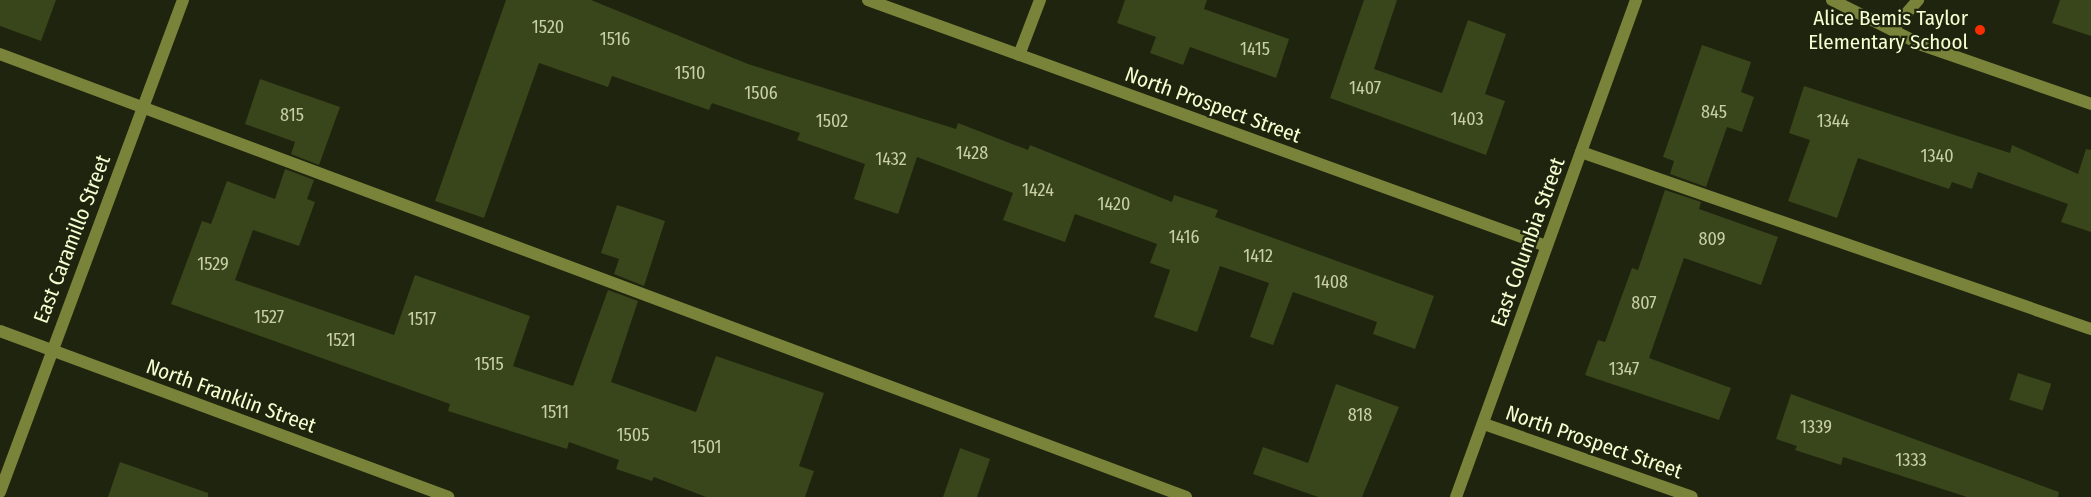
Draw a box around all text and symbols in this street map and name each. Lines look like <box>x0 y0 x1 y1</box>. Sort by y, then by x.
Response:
place label: Alice Bemis Taylor Elementary School <box>1808 5 1968 55</box>
house number: 1520 <box>532 16 564 38</box>
marker: Alice Bemis Taylor Elementary School <box>1973 23 1987 37</box>
house number: 1516 <box>600 28 630 50</box>
house number: 1415 <box>1240 38 1270 60</box>
street label: North Prospect Street <box>1122 61 1304 149</box>
house number: 1510 <box>675 62 705 84</box>
house number: 1407 <box>1349 77 1381 99</box>
house number: 1506 <box>744 82 778 104</box>
house number: 845 <box>1701 101 1727 123</box>
house number: 815 <box>280 104 304 126</box>
house number: 1403 <box>1450 108 1484 130</box>
house number: 1502 <box>816 110 848 132</box>
house number: 1344 <box>1817 110 1849 132</box>
house number: 1428 <box>956 142 988 164</box>
house number: 1340 <box>1920 145 1954 167</box>
house number: 1432 <box>875 148 907 170</box>
street label: East Caramillo Street <box>28 151 116 327</box>
street label: East Columbia Street <box>1486 154 1570 330</box>
house number: 1424 <box>1022 179 1054 201</box>
house number: 1420 <box>1098 193 1130 215</box>
house number: 1416 <box>1169 226 1199 248</box>
house number: 809 <box>1699 228 1725 250</box>
house number: 1412 <box>1243 245 1273 267</box>
house number: 1529 <box>197 253 229 275</box>
house number: 1408 <box>1314 271 1348 293</box>
house number: 807 <box>1631 292 1657 314</box>
house number: 1527 <box>254 306 284 328</box>
house number: 1517 <box>408 308 436 330</box>
house number: 1521 <box>326 329 356 351</box>
house number: 1515 <box>474 353 504 375</box>
street label: North Franklin Street <box>143 354 319 438</box>
house number: 1347 <box>1609 358 1639 380</box>
street label: North Prospect Street <box>1502 400 1686 484</box>
house number: 1511 <box>541 401 569 423</box>
house number: 818 <box>1348 404 1372 426</box>
house number: 1339 <box>1800 416 1832 438</box>
house number: 1505 <box>617 424 649 446</box>
house number: 1501 <box>690 436 722 458</box>
house number: 1333 <box>1895 449 1927 471</box>

